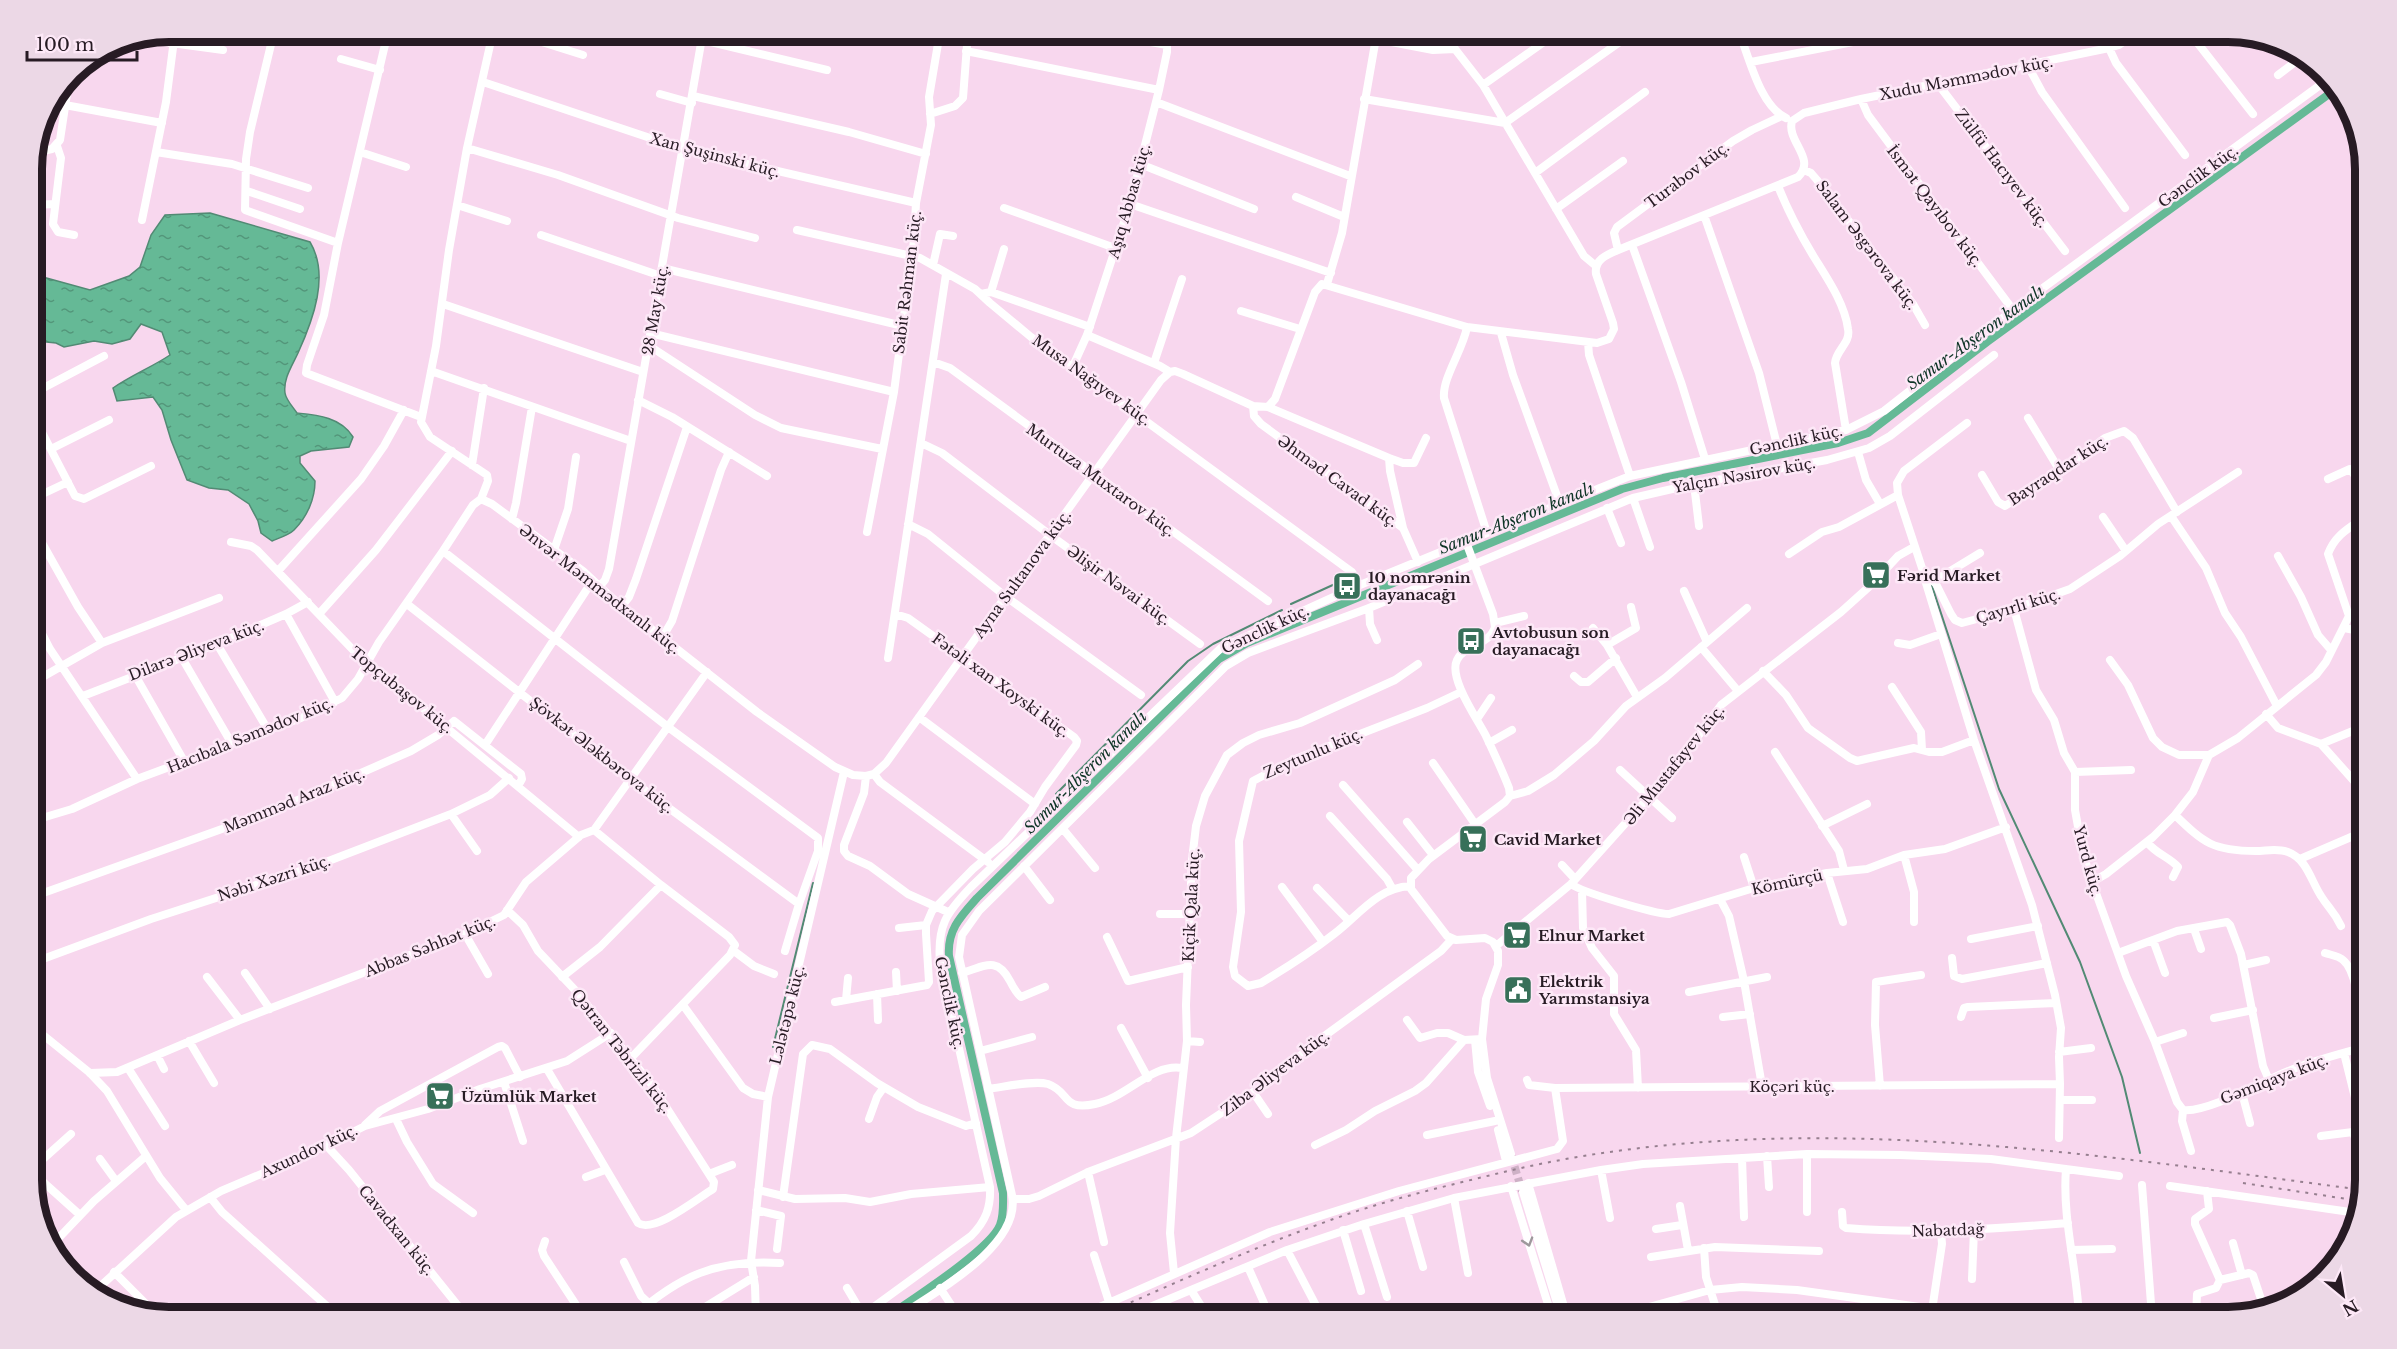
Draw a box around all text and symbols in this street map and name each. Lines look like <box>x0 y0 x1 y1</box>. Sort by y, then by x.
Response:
scale bar <box>27 24 136 62</box>
text: 100 m <box>36 34 94 56</box>
street label: Xudu Məmmədov küç. <box>1878 52 2054 104</box>
street label: Zülfü Hacıyev küç. <box>1951 105 2053 231</box>
street label: Xan Şuşinski küç. <box>648 128 782 182</box>
street label: Turabov küç. <box>1641 137 1733 213</box>
street label: Gənclik küç. <box>2154 140 2242 212</box>
street label: Aşıq Abbas küç. <box>1103 141 1155 262</box>
street label: İsmət Qayıbov küç. <box>1883 141 1987 271</box>
street label: Salam Əsgərova küç. <box>1812 177 1922 313</box>
street label: Sabit Rəhman küç. <box>889 209 925 355</box>
street label: 28 May küç. <box>638 263 672 357</box>
water label: Samur-Abşeron kanalı <box>1902 280 2048 394</box>
street label: Musa Nağıyev küç. <box>1029 330 1155 430</box>
street label: Murtuza Muxtarov küç. <box>1023 419 1179 541</box>
street label: Gənclik küç. <box>1748 421 1844 459</box>
street label: Əhməd Cavad küç. <box>1274 431 1402 531</box>
street label: Bayraqdar küç. <box>2005 431 2111 509</box>
street label: Yalçın Nəsirov küç. <box>1670 453 1817 497</box>
water label: Samur-Abşeron kanalı <box>1436 478 1596 558</box>
street label: Ayna Sultanova küç. <box>968 506 1075 643</box>
street label: Ənvər Məmmədxanlı küç. <box>515 520 685 658</box>
street label: Əlişir Nəvai küç. <box>1063 541 1175 629</box>
supermarket icon: Fərid Market <box>1860 559 1892 591</box>
place label: Fərid Market <box>1897 566 2001 585</box>
place label: 10 nomrənin dayanacağı <box>1368 568 1471 604</box>
bus stop icon: 10 nomrənin dayanacağı <box>1331 570 1363 602</box>
street label: Çayırli küç. <box>1973 584 2063 628</box>
street label: Gənclik küç. <box>1218 600 1312 658</box>
street label: Dilarə Əliyeva küç. <box>125 615 267 685</box>
place label: Avtobusun son dayanacağı <box>1491 623 1609 659</box>
bus stop icon: Avtobusun son dayanacağı <box>1455 625 1487 657</box>
street label: Fətəli xan Xoyski küç. <box>928 629 1074 741</box>
street label: Topçubaşov küç. <box>347 643 457 737</box>
street label: Hacıbala Səmədov küç. <box>164 693 336 777</box>
street label: Şövkət Ələkbərova küç. <box>526 693 678 817</box>
street label: Əli Mustafayev küç. <box>1620 701 1728 829</box>
water label: Samur-Abşeron kanalı <box>1019 706 1151 838</box>
street label: Zeytunlu küç. <box>1260 724 1366 782</box>
street label: Məmməd Araz küç. <box>221 763 367 837</box>
street label: Yurd küç. <box>2069 822 2107 899</box>
supermarket icon: Cavid Market <box>1457 823 1489 855</box>
place label: Cavid Market <box>1494 830 1601 849</box>
street label: Kiçik Qala küç. <box>1179 847 1203 963</box>
street label: Nəbi Xəzri küç. <box>215 851 333 905</box>
street label: Kömürçü <box>1750 865 1824 899</box>
street label: Abbas Səhhət küç. <box>361 911 498 981</box>
supermarket icon: Elnur Market <box>1501 919 1533 951</box>
place label: Elnur Market <box>1538 926 1645 945</box>
street label: Gənclik küç. <box>931 955 969 1051</box>
street label: Lələtəpə küç. <box>765 963 809 1067</box>
place label: Elektrik Yarımstansiya <box>1538 972 1650 1008</box>
public building icon: Elektrik Yarımstansiya <box>1502 974 1534 1006</box>
street label: Qətran Təbrizli küç. <box>567 985 677 1117</box>
street label: Ziba Əliyeva küç. <box>1217 1026 1333 1120</box>
street label: Gəmiqaya küç. <box>2217 1050 2331 1108</box>
street label: Köçəri küç. <box>1749 1077 1835 1096</box>
supermarket icon: Üzümlük Market <box>424 1080 456 1112</box>
place label: Üzümlük Market <box>461 1087 597 1106</box>
street label: Axundov küç. <box>256 1120 361 1182</box>
street label: Cavadxan küç. <box>355 1181 439 1279</box>
street label: Nabatdağ <box>1911 1219 1986 1241</box>
one-way arrow <box>1521 1236 1533 1247</box>
north arrow <box>2313 1265 2373 1325</box>
text: N <box>2339 1296 2362 1320</box>

